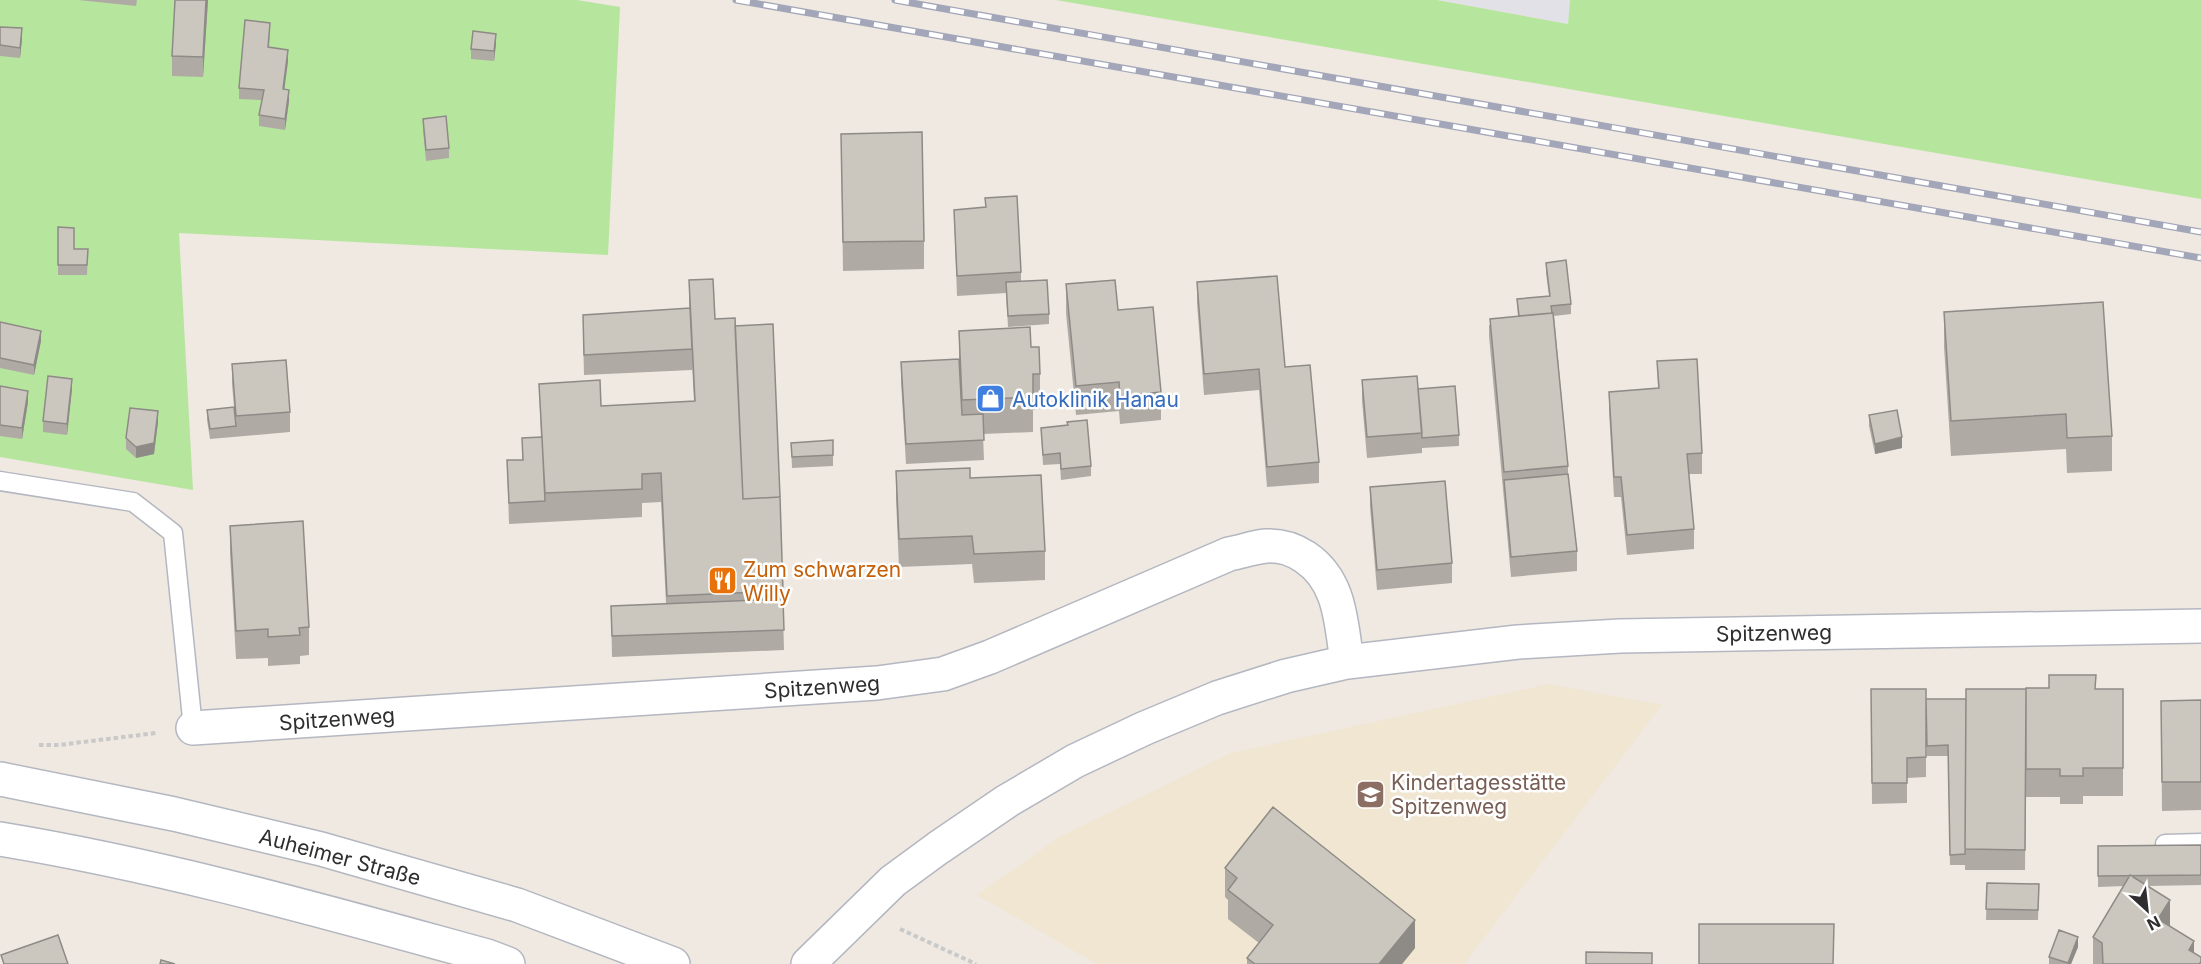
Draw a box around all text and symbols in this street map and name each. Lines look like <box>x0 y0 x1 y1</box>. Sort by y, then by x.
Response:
shop icon: Autoklinik Hanau <box>975 383 1007 415</box>
place label: Autoklinik Hanau <box>1012 387 1179 412</box>
place label: Zum schwarzen Willy <box>743 557 901 606</box>
restaurant icon: Zum schwarzen Willy <box>706 565 738 597</box>
street label: Spitzenweg <box>1716 619 1832 647</box>
street label: Spitzenweg <box>763 670 881 704</box>
street label: Spitzenweg <box>278 702 396 736</box>
place label: Kindertagesstätte Spitzenweg <box>1391 770 1566 819</box>
school or university icon: Kindertagesstätte Spitzenweg <box>1354 778 1386 810</box>
street label: Auheimer Straße <box>256 823 424 891</box>
north arrow <box>2117 880 2177 940</box>
text: N <box>2144 912 2164 935</box>

